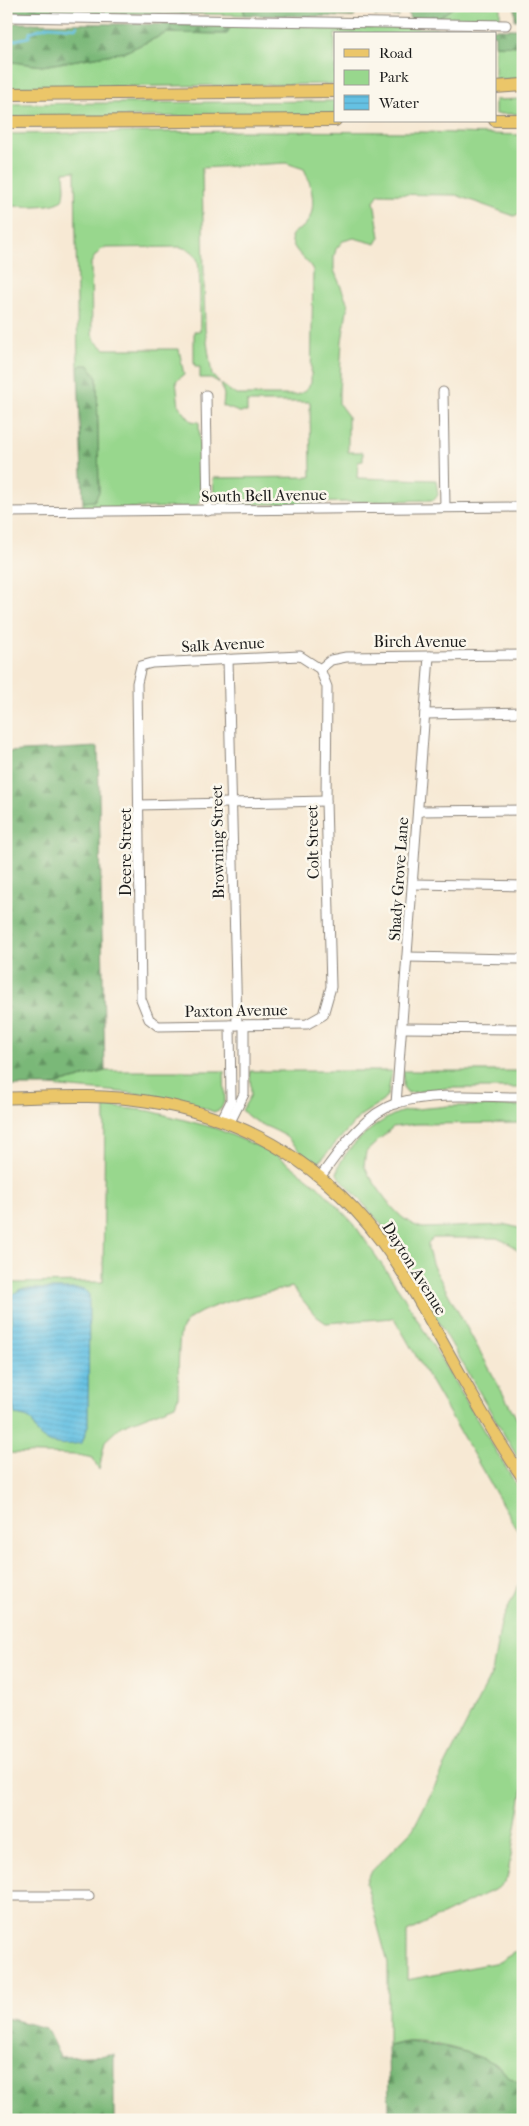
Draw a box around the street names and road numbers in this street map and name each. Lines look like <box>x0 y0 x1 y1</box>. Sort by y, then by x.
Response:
street label: South Bell Avenue <box>201 485 327 506</box>
street label: Birch Avenue <box>374 632 467 651</box>
street label: Salk Avenue <box>181 633 265 656</box>
street label: Browning Street <box>207 784 228 899</box>
street label: Colt Street <box>302 804 323 879</box>
street label: Deere Street <box>116 808 135 896</box>
street label: Shady Grove Lane <box>385 816 412 942</box>
street label: Paxton Avenue <box>184 1000 288 1021</box>
street label: Dayton Avenue <box>378 1218 451 1318</box>

